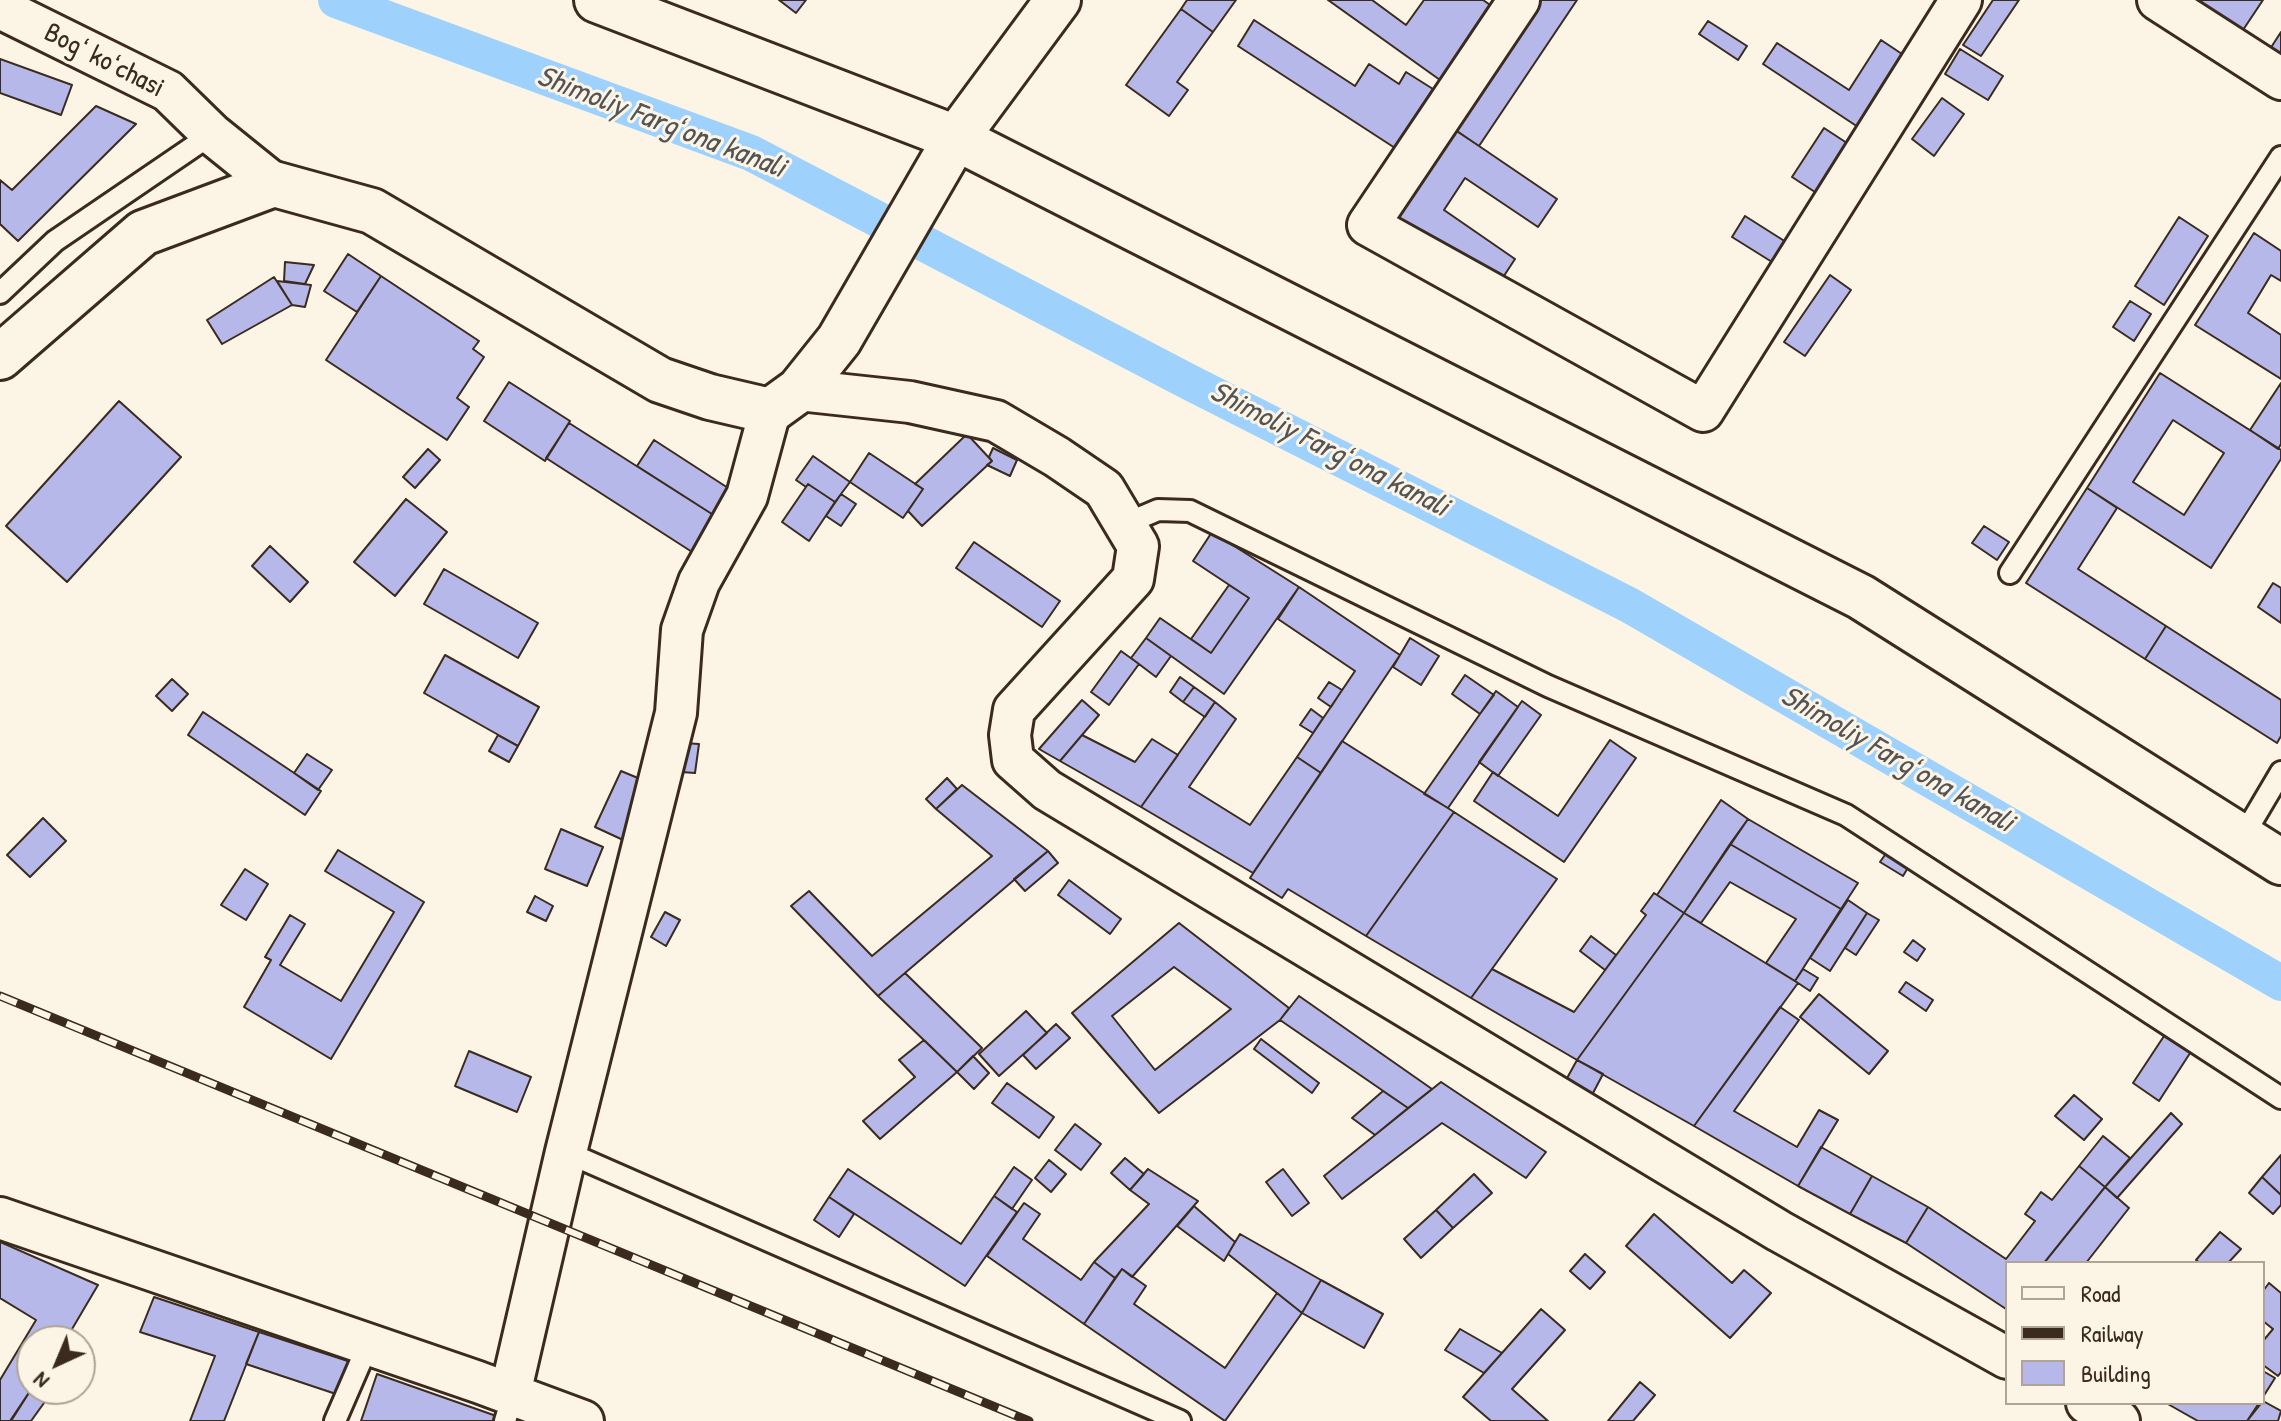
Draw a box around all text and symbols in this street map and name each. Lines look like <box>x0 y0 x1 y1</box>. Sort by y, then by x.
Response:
street label: Bogʻ koʻchasi <box>38 16 170 106</box>
water label: Shimoliy Fargʻona kanali <box>532 59 790 187</box>
water label: Shimoliy Fargʻona kanali <box>1204 374 1454 526</box>
water label: Shimoliy Fargʻona kanali <box>1774 679 2020 841</box>
legend <box>2005 1261 2265 1405</box>
text: Road <box>2081 1277 2120 1309</box>
text: Railway <box>2081 1317 2144 1349</box>
north arrow <box>16 1325 96 1405</box>
text: Building <box>2081 1357 2151 1389</box>
text: N <box>26 1366 55 1396</box>

